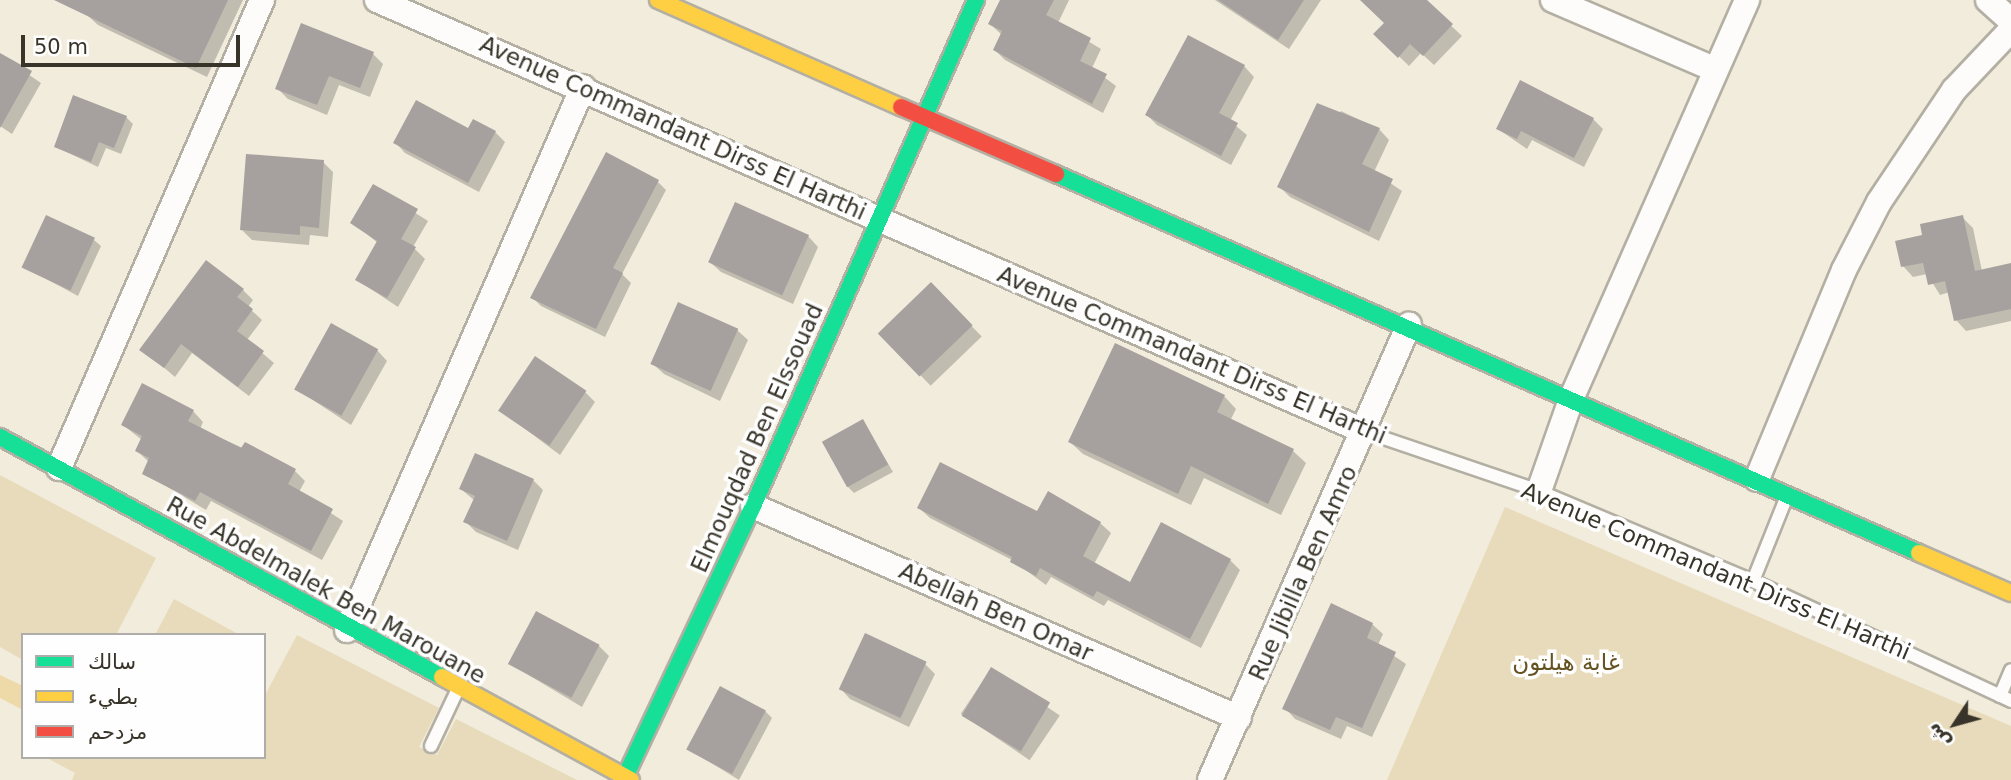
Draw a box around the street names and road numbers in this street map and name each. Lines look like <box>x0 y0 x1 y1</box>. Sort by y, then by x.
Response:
street label: Avenue Commandant Dirss El Harthi <box>476 30 870 226</box>
street label: Avenue Commandant Dirss El Harthi <box>993 260 1391 450</box>
street label: Elmouqdad Ben Elssouad <box>685 299 829 577</box>
street label: Rue Jibilla Ben Amro <box>1243 461 1363 685</box>
street label: Avenue Commandant Dirss El Harthi <box>1517 476 1915 666</box>
street label: Rue Abdelmalek Ben Marouane <box>162 491 490 689</box>
street label: Abellah Ben Omar <box>895 557 1097 667</box>

